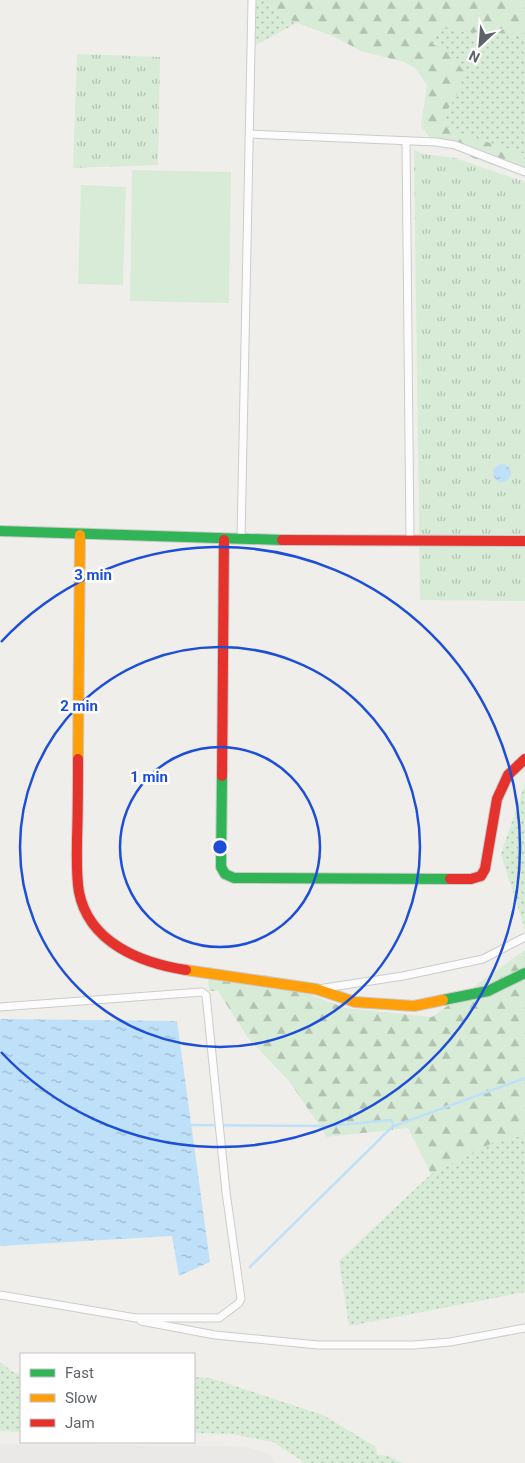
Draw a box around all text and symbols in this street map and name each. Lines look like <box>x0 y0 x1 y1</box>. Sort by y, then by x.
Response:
north arrow <box>455 20 505 70</box>
text: N <box>466 47 482 66</box>
text: 3 min <box>74 566 112 584</box>
text: 2 min <box>60 697 98 715</box>
text: 1 min <box>130 768 168 786</box>
centre of rings <box>211 838 229 856</box>
legend <box>20 1353 195 1443</box>
text: Fast <box>65 1364 94 1382</box>
text: Slow <box>65 1389 97 1407</box>
text: Jam <box>65 1414 95 1432</box>

